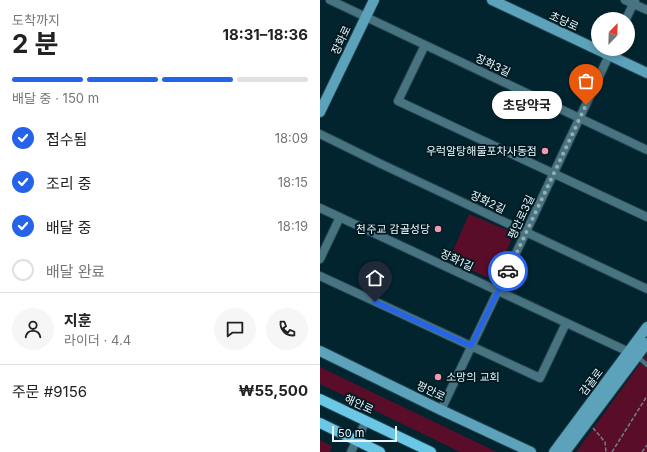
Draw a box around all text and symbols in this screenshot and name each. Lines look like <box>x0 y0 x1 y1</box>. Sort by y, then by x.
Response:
street label: 초당로 <box>547 8 581 34</box>
text: 도착까지 <box>12 12 60 28</box>
north arrow <box>591 12 635 56</box>
map controls <box>591 12 635 56</box>
street label: 장화로 <box>328 23 354 57</box>
text: 18:31–18:36 <box>222 25 308 44</box>
text: 2 분 <box>12 28 58 59</box>
street label: 장화3길 <box>473 51 513 79</box>
pin <box>569 64 603 105</box>
icon: bag <box>575 70 597 92</box>
text: 배달 중 · 150 m <box>12 90 99 106</box>
callout: 초당약국 <box>492 91 562 119</box>
text: 초당약국 <box>503 97 551 113</box>
icon: check <box>12 127 34 149</box>
text: 접수됨 <box>46 130 87 149</box>
text: 18:09 <box>275 130 308 146</box>
place label: 우럭알탕해물포차사동점 <box>426 144 537 158</box>
marker: 우럭알탕해물포차사동점 <box>540 146 550 156</box>
icon: check <box>12 171 34 193</box>
text: 조리 중 <box>46 174 92 193</box>
text: 18:15 <box>278 174 308 190</box>
street label: 장화2길 <box>468 188 508 216</box>
street label: 평안로3길 <box>505 193 537 241</box>
icon: check <box>12 215 34 237</box>
text: 배달 중 <box>46 218 92 237</box>
text: 18:19 <box>278 218 308 234</box>
place label: 천주교 감골성당 <box>356 222 430 236</box>
marker: 천주교 감골성당 <box>433 224 443 234</box>
street label: 장화1길 <box>438 246 476 274</box>
courier <box>488 251 528 291</box>
icon: car <box>497 260 519 282</box>
pin <box>358 261 392 302</box>
text: 배달 완료 <box>46 262 105 281</box>
icon: home <box>364 267 386 289</box>
button: person <box>12 308 54 350</box>
button: chat <box>214 308 256 350</box>
button: phone <box>266 308 308 350</box>
text: 지훈 <box>64 311 92 330</box>
text: 라이더 · 4.4 <box>64 332 131 348</box>
street label: 감골로 <box>576 366 606 398</box>
place label: 소망의 교회 <box>446 370 500 384</box>
marker: 소망의 교회 <box>433 372 443 382</box>
street label: 평안로 <box>414 378 448 404</box>
text: ₩55,500 <box>239 381 308 400</box>
text: 주문 #9156 <box>12 382 87 401</box>
street label: 해안로 <box>342 391 376 417</box>
scale bar <box>332 424 397 443</box>
text: 50 m <box>338 426 364 440</box>

